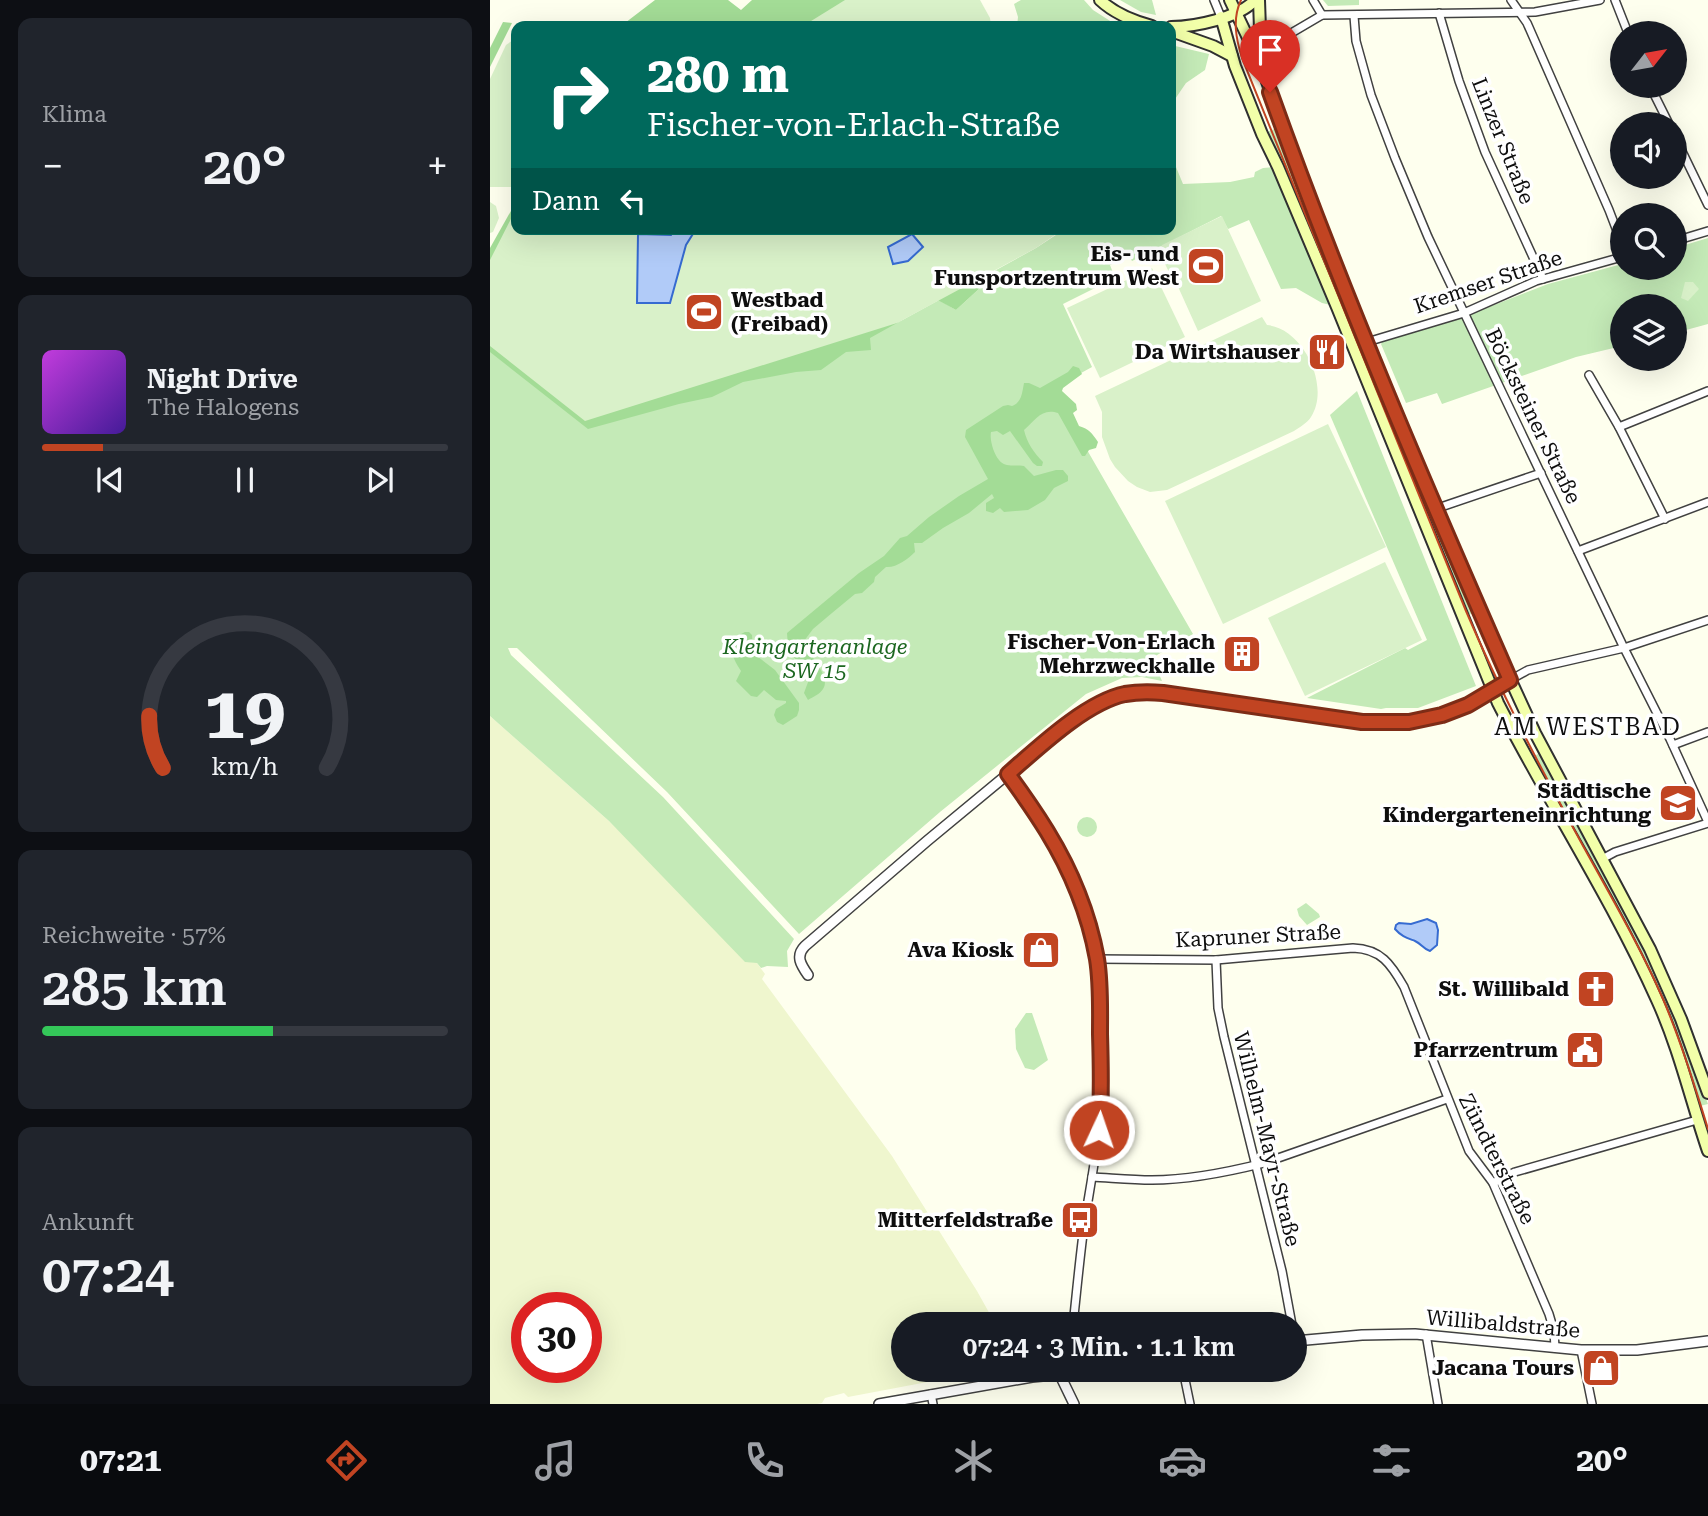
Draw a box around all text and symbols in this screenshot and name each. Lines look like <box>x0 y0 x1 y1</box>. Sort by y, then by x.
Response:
pin <box>1240 20 1300 92</box>
north arrow <box>1610 21 1687 98</box>
map controls <box>1610 21 1687 371</box>
icon: arrive <box>1251 31 1289 69</box>
text: 280 m <box>647 47 789 104</box>
icon: right <box>532 49 623 140</box>
street label: Linzer Straße <box>1467 74 1539 208</box>
text: Klima <box>42 101 107 128</box>
text: Fischer-von-Erlach-Straße <box>647 106 1060 144</box>
button: sound <box>1610 112 1687 189</box>
text: 20° <box>203 136 287 197</box>
text: − <box>42 144 63 188</box>
text: + <box>427 144 448 188</box>
icon: left <box>614 182 652 220</box>
text: Dann <box>532 186 600 216</box>
button: search <box>1610 203 1687 280</box>
place label: Eis- und Funsportzentrum West <box>934 242 1179 290</box>
sports icon: Eis- und Funsportzentrum West <box>1185 245 1227 287</box>
street label: Kremser Straße <box>1411 245 1565 319</box>
place label: Westbad (Freibad) <box>731 288 828 336</box>
sports icon: Westbad (Freibad) <box>683 291 725 333</box>
button: layers <box>1610 294 1687 371</box>
street label: Böcksteiner Straße <box>1480 324 1586 508</box>
restaurant icon: Da Wirtshauser <box>1306 331 1348 373</box>
place label: Da Wirtshauser <box>1135 340 1300 364</box>
text: Night Drive <box>147 364 298 394</box>
text: The Halogens <box>147 394 299 421</box>
icon: previous <box>91 461 129 499</box>
icon: pause <box>226 461 264 499</box>
icon: next <box>361 461 399 499</box>
place label: Fischer-Von-Erlach Mehrzweckhalle <box>1007 630 1215 678</box>
building icon: Fischer-Von-Erlach Mehrzweckhalle <box>1221 633 1263 675</box>
park label: Kleingartenanlage SW 15 <box>722 635 907 683</box>
text: 19 <box>204 671 286 756</box>
district label: AM WESTBAD <box>1494 713 1682 741</box>
text: km/h <box>212 752 278 781</box>
place label: Städtische Kindergarteneinrichtung <box>1383 779 1651 827</box>
school or university icon: Städtische Kindergarteneinrichtung <box>1657 782 1699 824</box>
street label: Kapruner Straße <box>1174 920 1342 952</box>
text: Reichweite · 57% <box>42 922 226 949</box>
shop icon: Ava Kiosk <box>1020 929 1062 971</box>
place label: Ava Kiosk <box>908 938 1014 962</box>
text: 285 km <box>42 957 227 1018</box>
church icon: St. Willibald <box>1575 968 1617 1010</box>
place label: St. Willibald <box>1439 977 1569 1001</box>
street label: Wilhelm-Mayr-Straße <box>1229 1029 1305 1249</box>
public building icon: Pfarrzentrum <box>1564 1029 1606 1071</box>
place label: Pfarrzentrum <box>1413 1038 1558 1062</box>
street label: Zündterstraße <box>1454 1090 1540 1228</box>
position arrow <box>1062 1093 1136 1167</box>
bus stop icon: Mitterfeldstraße <box>1059 1199 1101 1241</box>
place label: Mitterfeldstraße <box>878 1208 1053 1232</box>
text: Ankunft <box>42 1209 134 1236</box>
text: 07:24 <box>42 1244 174 1305</box>
speed limit sign: 30 <box>511 1292 602 1383</box>
street label: Willibaldstraße <box>1425 1305 1581 1343</box>
text: 07:24 · 3 Min. · 1.1 km <box>963 1332 1235 1362</box>
shop icon: Jacana Tours <box>1580 1347 1622 1389</box>
place label: Jacana Tours <box>1432 1356 1574 1380</box>
icon: directions <box>322 1436 371 1485</box>
icon: music <box>531 1436 580 1485</box>
icon: phone <box>740 1436 789 1485</box>
icon: climate <box>949 1436 998 1485</box>
icon: car <box>1158 1436 1207 1485</box>
icon: filters <box>1367 1436 1416 1485</box>
text: 07:21 <box>80 1441 162 1479</box>
text: 20° <box>1576 1441 1628 1479</box>

